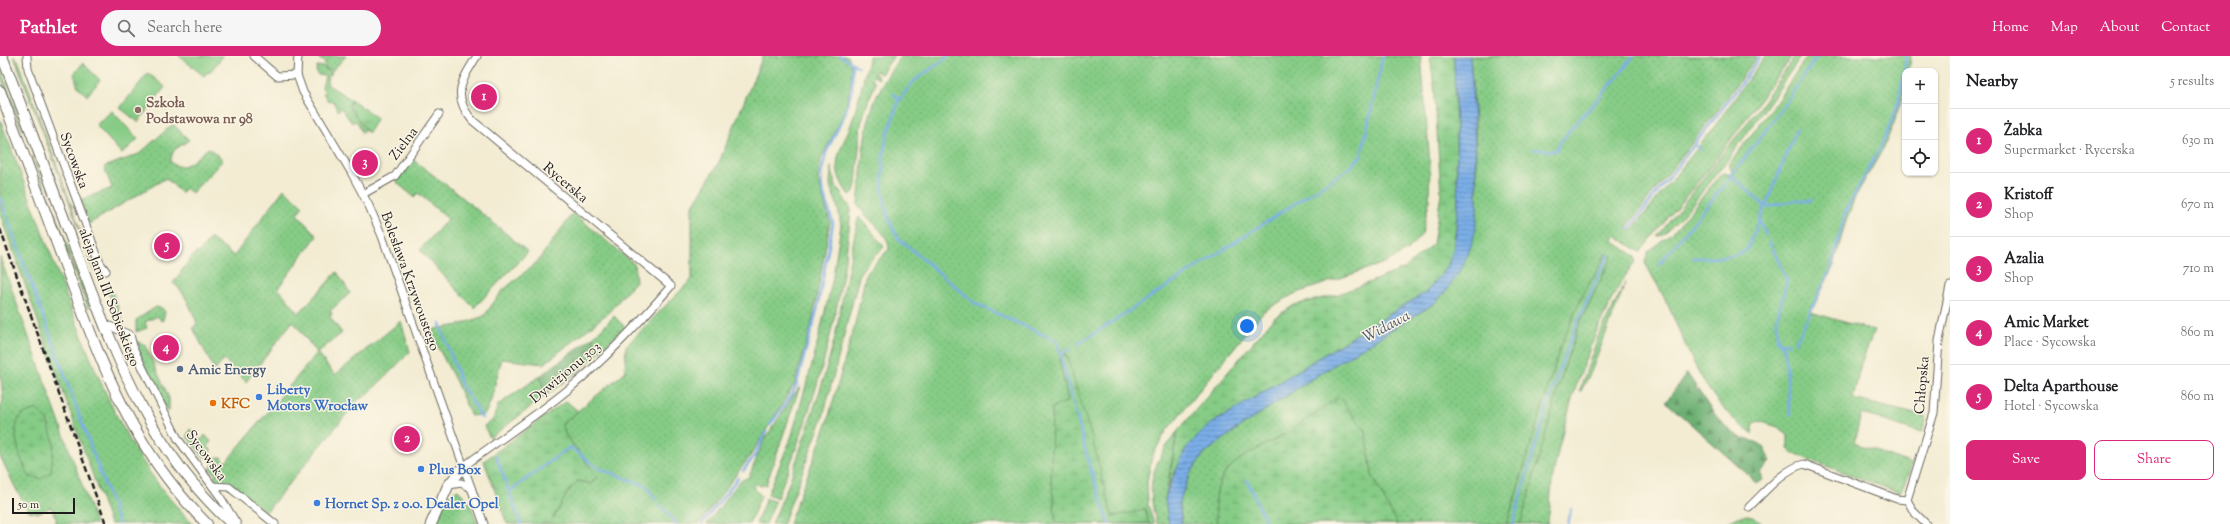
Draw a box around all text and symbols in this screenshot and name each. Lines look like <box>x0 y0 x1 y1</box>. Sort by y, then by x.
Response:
search box <box>101 10 381 46</box>
text: Pathlet <box>20 15 77 42</box>
icon: search <box>115 17 137 39</box>
text: Search here <box>147 18 222 39</box>
text: Home <box>1992 18 2029 38</box>
text: Map <box>2051 18 2078 38</box>
text: About <box>2100 18 2139 38</box>
text: Contact <box>2161 18 2210 38</box>
map controls <box>1902 68 1938 176</box>
button: + <box>1902 68 1938 104</box>
text: Nearby <box>1966 70 2018 94</box>
text: 5 results <box>2170 73 2214 91</box>
pin: 1 <box>471 82 497 112</box>
place label: Szkoła Podstawowa nr 98 <box>146 94 253 130</box>
button: − <box>1902 104 1938 140</box>
marker: Szkoła Podstawowa nr 98 <box>133 105 143 115</box>
text: Żabka <box>2004 121 2042 142</box>
street label: Zielna <box>386 123 424 165</box>
street label: Sycowska <box>54 130 93 192</box>
text: 1 <box>1977 132 1981 150</box>
text: 630 m <box>2182 132 2214 150</box>
button: locate <box>1902 140 1938 176</box>
text: Supermarket · Rycerska <box>2004 142 2135 160</box>
pin: 3 <box>352 148 378 178</box>
street label: Rycerska <box>538 159 592 209</box>
text: Kristoff <box>2004 185 2053 206</box>
text: 2 <box>1976 196 1982 214</box>
text: 670 m <box>2181 196 2214 214</box>
text: Shop <box>2004 206 2033 224</box>
street label: Bolesława Krzywoustego <box>375 209 444 354</box>
street label: aleja Jana III Sobieskiego <box>72 226 144 370</box>
pin: 5 <box>154 231 180 261</box>
text: Azalia <box>2004 249 2044 270</box>
text: 3 <box>1976 260 1982 278</box>
text: 710 m <box>2183 260 2214 278</box>
text: Shop <box>2004 270 2033 288</box>
water label: Widawa <box>1359 306 1414 349</box>
text: Amic Market <box>2004 313 2089 334</box>
your location <box>1237 316 1257 336</box>
text: 4 <box>1976 324 1982 342</box>
text: 860 m <box>2181 324 2214 342</box>
pin: 4 <box>153 333 179 363</box>
text: Place · Sycowska <box>2004 334 2096 352</box>
street label: Dywizjonu 303 <box>526 338 606 409</box>
street label: Chłopska <box>1910 355 1936 415</box>
place label: Amic Energy <box>188 361 266 381</box>
marker: Amic Energy <box>175 364 185 374</box>
text: Delta Aparthouse <box>2004 377 2118 398</box>
place label: Liberty Motors Wrocław <box>267 381 369 417</box>
text: 5 <box>1977 388 1981 406</box>
text: 860 m <box>2181 388 2214 406</box>
marker: Liberty Motors Wrocław <box>254 392 264 402</box>
place label: KFC <box>221 395 250 415</box>
marker: KFC <box>208 398 218 408</box>
text: Hotel · Sycowska <box>2004 398 2099 416</box>
pin: 2 <box>394 424 420 454</box>
street label: Sycowska <box>180 427 231 486</box>
button: Save <box>1966 440 2086 480</box>
button: Share <box>2094 440 2214 480</box>
place label: Plus Box <box>429 461 482 481</box>
marker: Plus Box <box>416 464 426 474</box>
place label: Hornet Sp. z o.o. Dealer Opel <box>325 495 499 515</box>
scale bar <box>12 496 75 515</box>
text: 50 m <box>18 497 39 513</box>
marker: Hornet Sp. z o.o. Dealer Opel <box>312 498 322 508</box>

